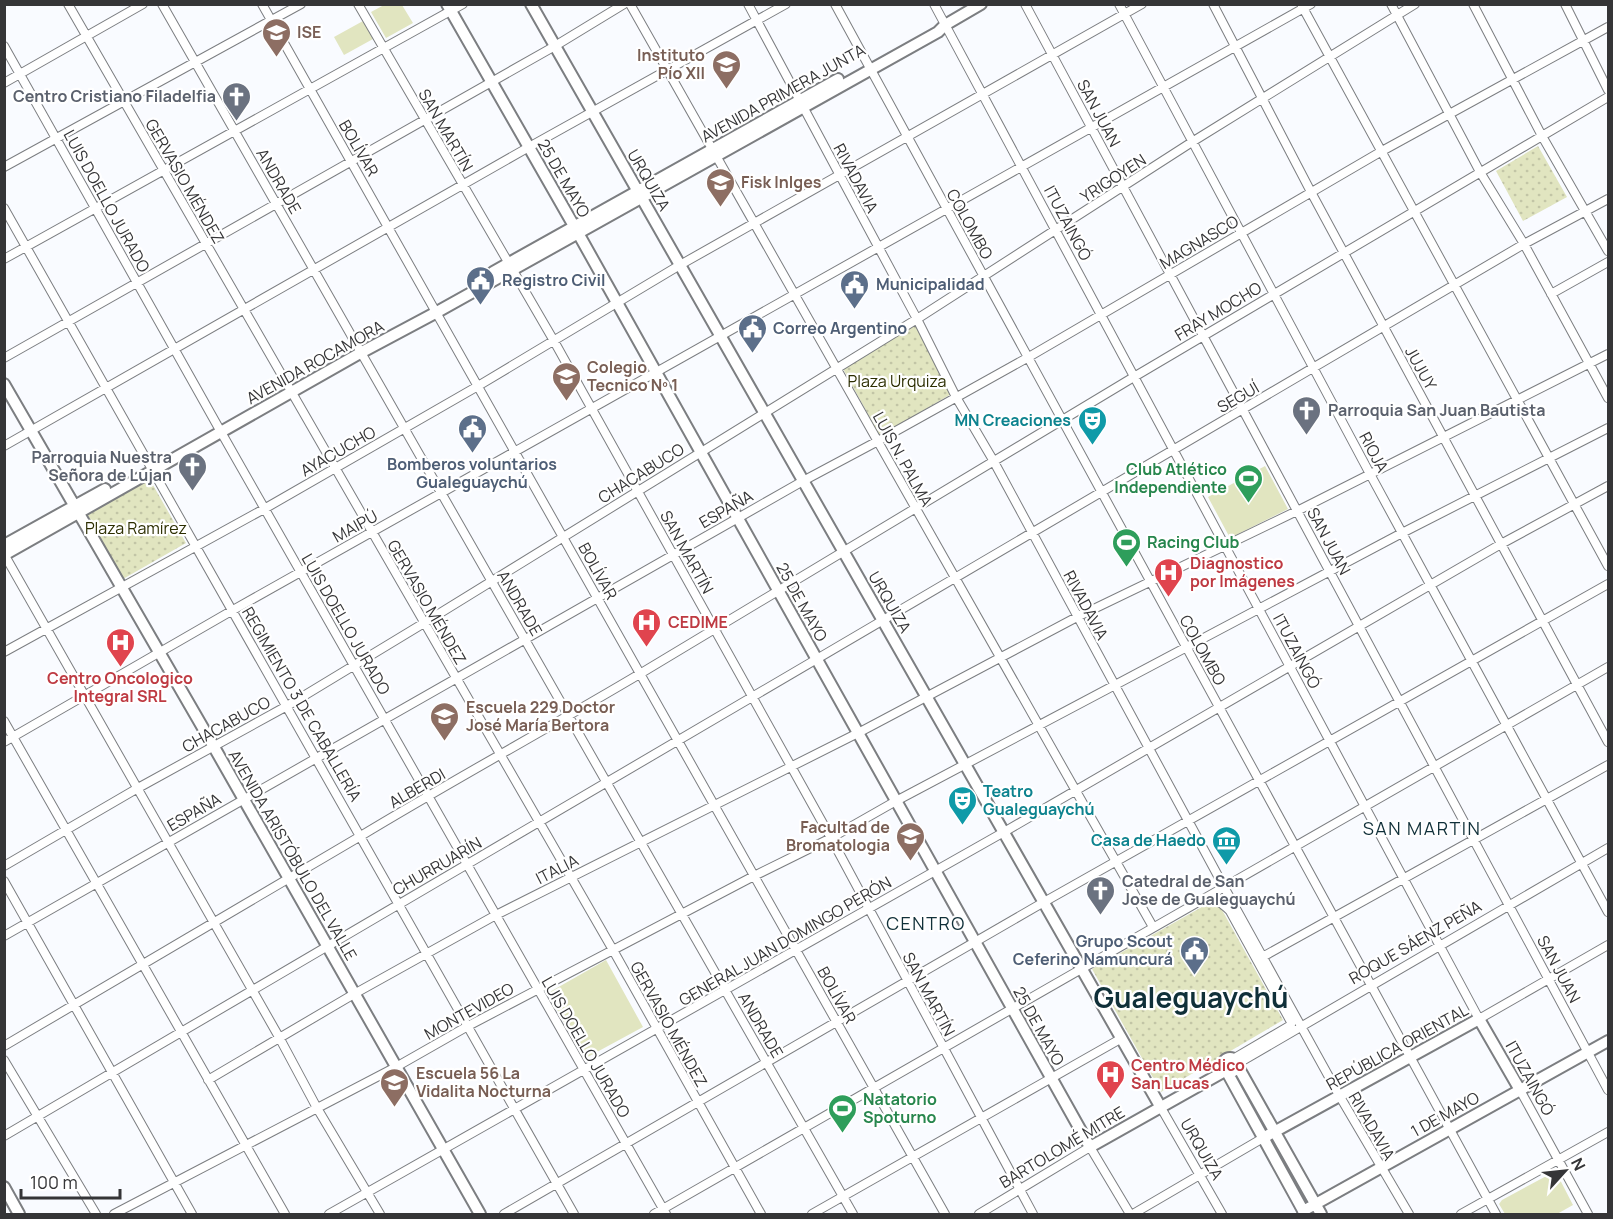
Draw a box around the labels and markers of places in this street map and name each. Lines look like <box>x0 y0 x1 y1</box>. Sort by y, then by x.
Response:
school or university icon: ISE <box>260 16 292 58</box>
place label: ISE <box>297 21 321 43</box>
place label: Instituto Pío XII <box>637 44 705 84</box>
school or university icon: Instituto Pío XII <box>710 48 742 90</box>
church icon: Centro Cristiano Filadelfia <box>221 80 253 122</box>
place label: Centro Cristiano Filadelfia <box>13 85 216 107</box>
school or university icon: Fisk Inlges <box>704 166 736 208</box>
place label: Fisk Inlges <box>741 171 822 193</box>
public building icon: Registro Civil <box>465 264 497 306</box>
public building icon: Municipalidad <box>839 268 871 310</box>
place label: Registro Civil <box>502 269 606 291</box>
place label: Municipalidad <box>876 273 985 295</box>
public building icon: Correo Argentino <box>736 312 768 354</box>
place label: Correo Argentino <box>773 317 907 339</box>
place label: Colegio Tecnico Nº 1 <box>587 356 678 396</box>
school or university icon: Colegio Tecnico Nº 1 <box>550 360 582 402</box>
church icon: Parroquia San Juan Bautista <box>1291 394 1323 436</box>
place label: Parroquia San Juan Bautista <box>1328 399 1545 421</box>
theatre icon: MN Creaciones <box>1076 404 1108 446</box>
place label: MN Creaciones <box>954 409 1071 431</box>
public building icon: Bomberos voluntarios Gualeguaychú <box>456 412 488 454</box>
place label: Parroquia Nuestra Señora de Lujan <box>31 446 172 486</box>
church icon: Parroquia Nuestra Señora de Lujan <box>177 450 209 492</box>
place label: Bomberos voluntarios Gualeguaychú <box>387 453 557 493</box>
place label: Club Atlético Independiente <box>1114 458 1227 498</box>
sports icon: Club Atlético Independiente <box>1232 462 1264 504</box>
sports icon: Racing Club <box>1110 526 1142 568</box>
place label: Racing Club <box>1147 531 1240 553</box>
place label: Diagnostico por Imágenes <box>1190 552 1295 592</box>
hospital icon: Diagnostico por Imágenes <box>1153 556 1185 598</box>
hospital icon: CEDIME <box>631 606 663 648</box>
place label: CEDIME <box>668 611 728 633</box>
hospital icon: Centro Oncologico Integral SRL <box>104 626 136 668</box>
place label: Centro Oncologico Integral SRL <box>47 667 193 707</box>
place label: Escuela 229 Doctor José María Bertora <box>466 696 615 736</box>
school or university icon: Escuela 229 Doctor José María Bertora <box>429 700 461 742</box>
place label: Teatro Gualeguaychú <box>983 780 1095 820</box>
theatre icon: Teatro Gualeguaychú <box>946 784 978 826</box>
place label: Facultad de Bromatologia <box>786 816 890 856</box>
school or university icon: Facultad de Bromatologia <box>895 820 927 862</box>
museum icon: Casa de Haedo <box>1211 824 1243 866</box>
place label: Casa de Haedo <box>1091 829 1206 851</box>
place label: Catedral de San Jose de Gualeguaychú <box>1122 870 1295 910</box>
church icon: Catedral de San Jose de Gualeguaychú <box>1085 874 1117 916</box>
place label: Grupo Scout Ceferino Namuncurá <box>1013 930 1173 970</box>
public building icon: Grupo Scout Ceferino Namuncurá <box>1178 934 1210 976</box>
place label: Centro Médico San Lucas <box>1131 1054 1245 1094</box>
hospital icon: Centro Médico San Lucas <box>1094 1058 1126 1100</box>
place label: Escuela 56 La Vidalita Nocturna <box>416 1062 551 1102</box>
school or university icon: Escuela 56 La Vidalita Nocturna <box>379 1066 411 1108</box>
place label: Natatorio Spoturno <box>863 1088 937 1128</box>
sports icon: Natatorio Spoturno <box>826 1092 858 1134</box>

